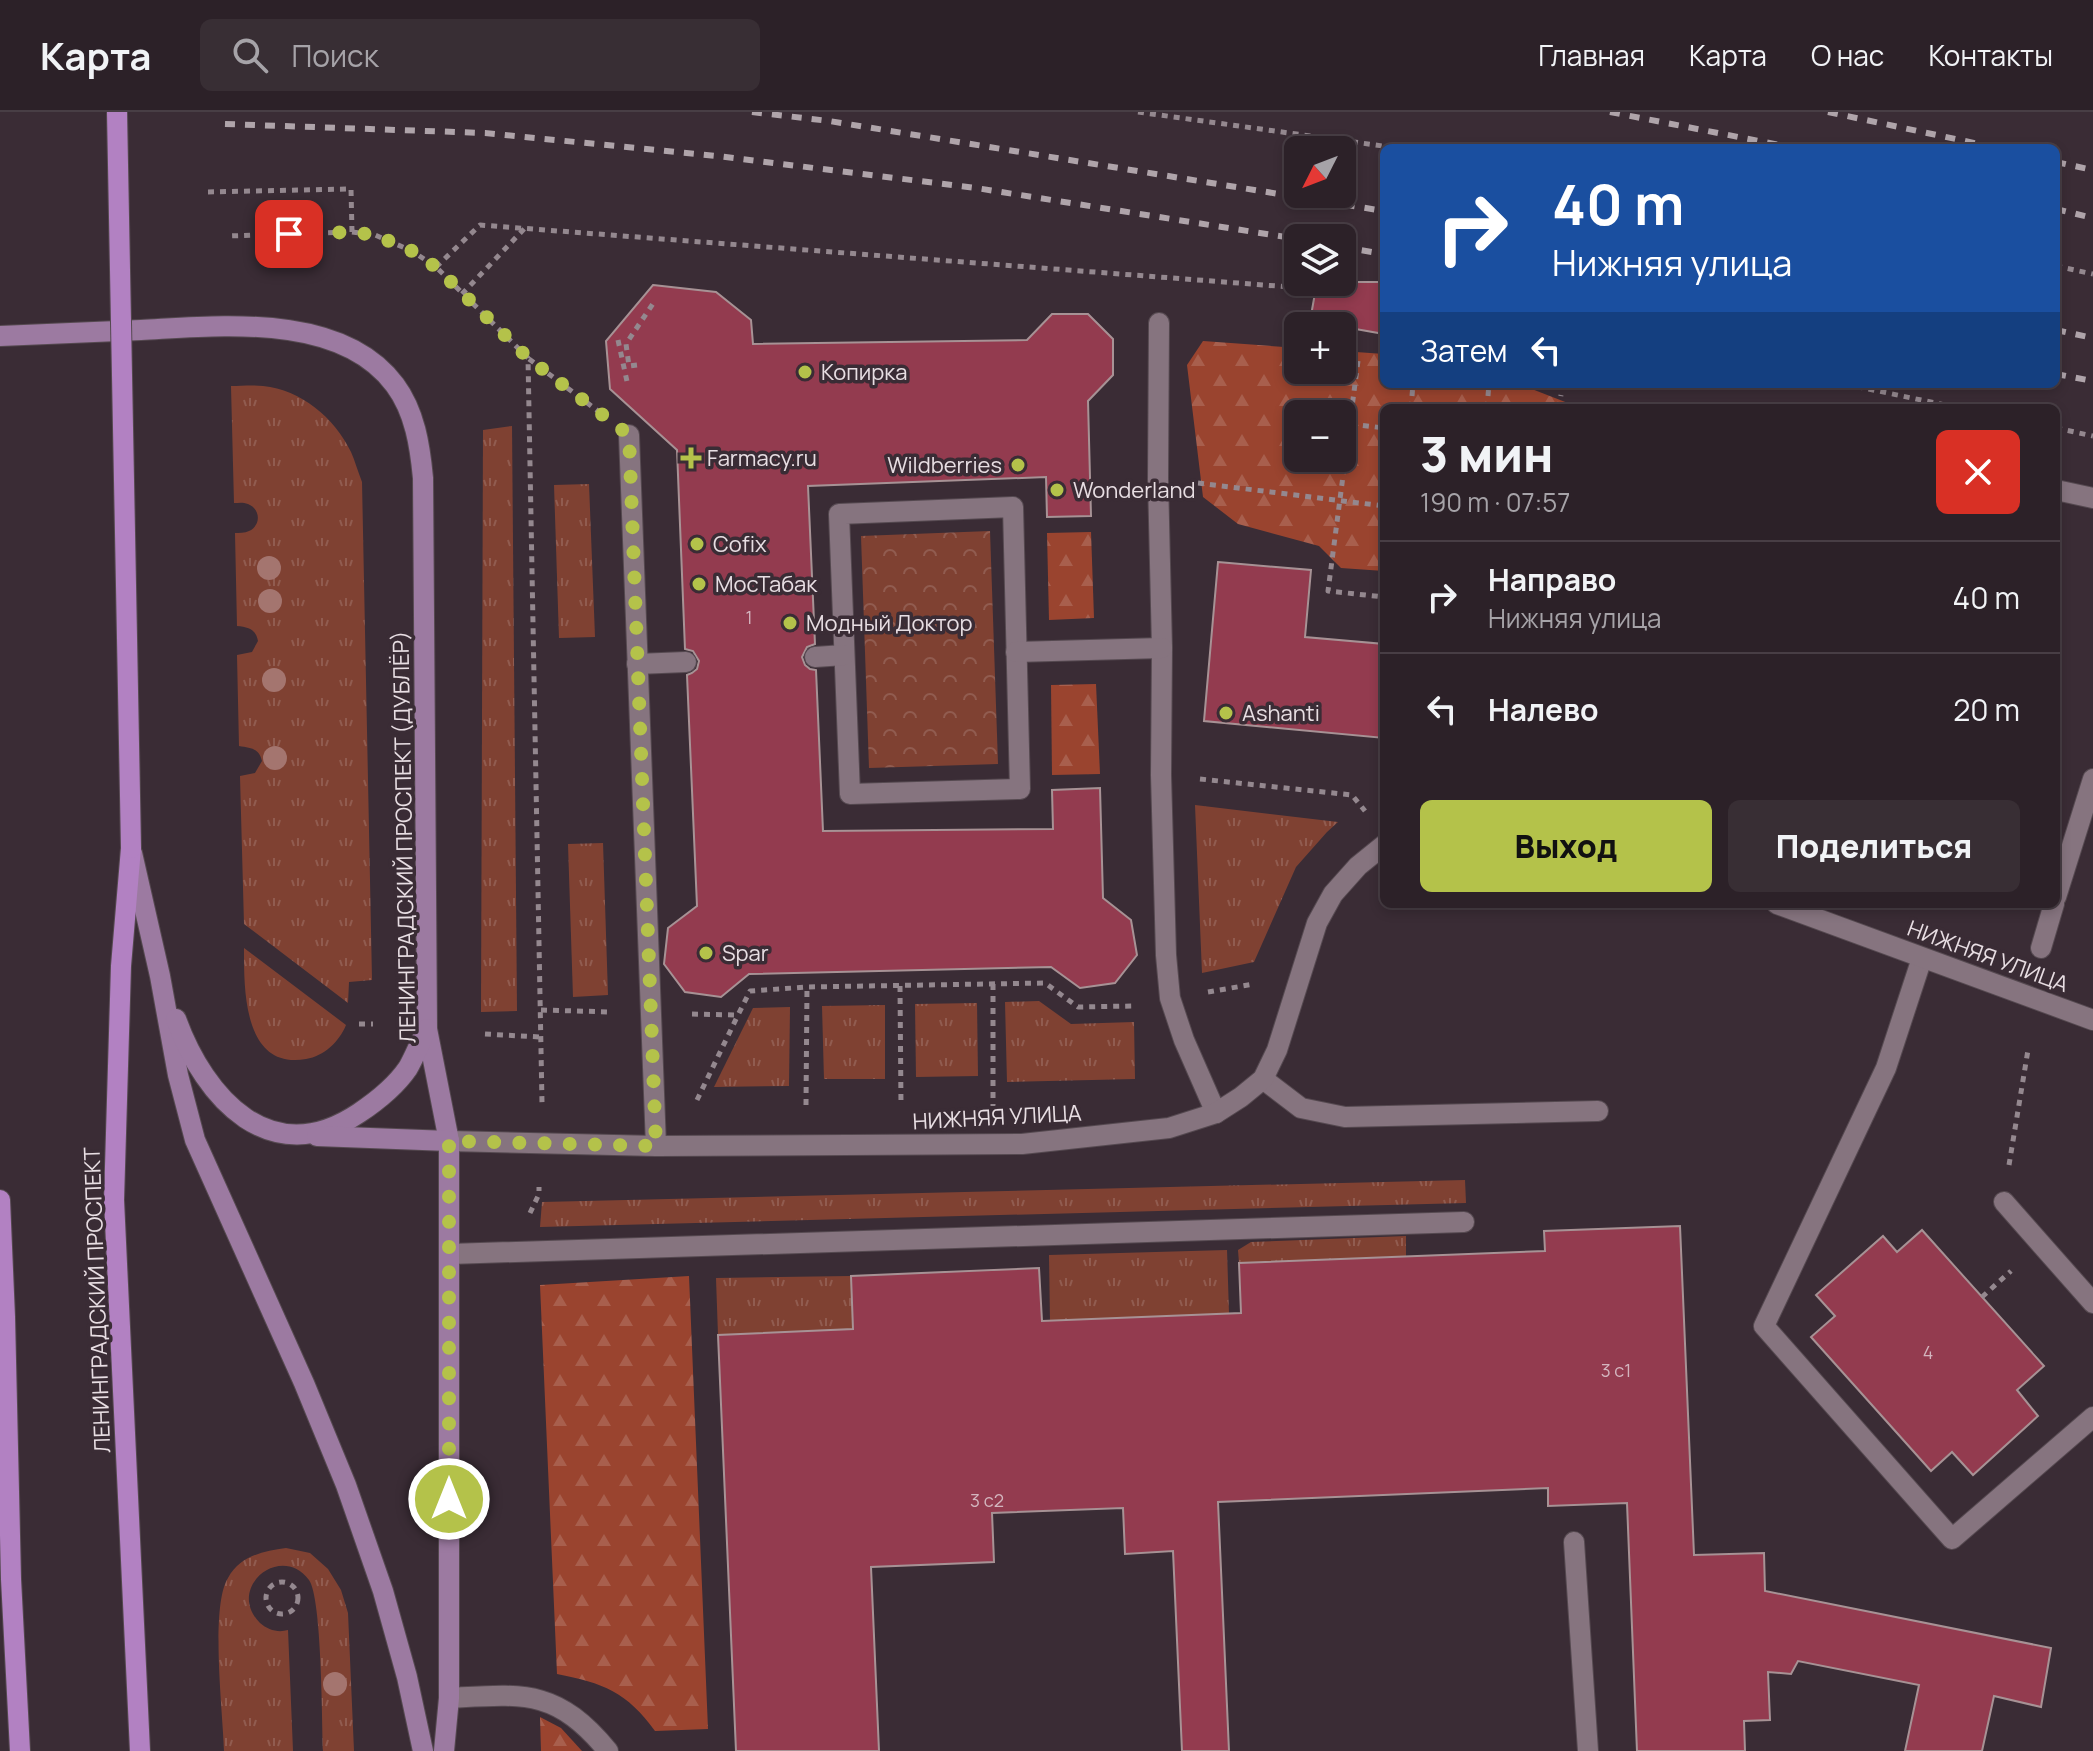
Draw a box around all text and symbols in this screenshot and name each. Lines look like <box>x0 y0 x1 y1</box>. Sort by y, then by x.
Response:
search box <box>200 19 760 91</box>
text: Карта <box>40 29 152 81</box>
icon: search <box>228 33 272 77</box>
text: Поиск <box>292 35 379 76</box>
text: Главная <box>1538 36 1645 74</box>
text: Карта <box>1689 36 1767 74</box>
text: О нас <box>1811 36 1884 74</box>
text: Контакты <box>1928 36 2053 74</box>
north arrow <box>1284 136 1356 208</box>
map controls <box>1284 136 1356 472</box>
text: 40 m <box>1552 165 1684 242</box>
icon: right <box>1420 176 1524 280</box>
pin <box>255 200 323 268</box>
icon: arrive <box>267 212 311 256</box>
button: layers <box>1284 224 1356 296</box>
text: Нижняя улица <box>1552 238 1792 287</box>
button: + <box>1284 312 1356 384</box>
icon: left <box>1524 328 1568 372</box>
text: Затем <box>1420 330 1508 371</box>
place label: Копирка <box>821 357 907 387</box>
marker: Копирка <box>796 363 814 381</box>
button: − <box>1284 400 1356 472</box>
text: 3 мин <box>1420 421 1553 486</box>
button: close <box>1936 430 2020 514</box>
place label: Farmacy.ru <box>707 443 817 473</box>
marker: Farmacy.ru <box>682 449 700 467</box>
place label: Wildberries <box>887 450 1002 480</box>
marker: Wildberries <box>1009 456 1027 474</box>
place label: Wonderland <box>1073 475 1195 505</box>
marker: Wonderland <box>1048 481 1066 499</box>
text: 190 m · 07:57 <box>1420 484 1570 520</box>
place label: Cofix <box>713 529 767 559</box>
marker: Cofix <box>688 535 706 553</box>
text: Направо <box>1488 559 1616 600</box>
place label: МосТабак <box>715 569 818 599</box>
marker: МосТабак <box>690 575 708 593</box>
icon: right <box>1420 575 1464 619</box>
text: 40 m <box>1953 577 2020 618</box>
text: Нижняя улица <box>1488 600 1662 636</box>
house number: 1 <box>745 605 753 629</box>
place label: Модный Доктор <box>806 608 972 638</box>
marker: Модный Доктор <box>781 614 799 632</box>
street label: ЛЕНИНГРАДСКИЙ ПРОСПЕКТ (ДУБЛЁР) <box>385 631 423 1043</box>
icon: left <box>1420 687 1464 731</box>
text: Налево <box>1488 689 1598 730</box>
text: 20 m <box>1953 689 2020 730</box>
place label: Ashanti <box>1242 698 1320 728</box>
marker: Ashanti <box>1217 704 1235 722</box>
button: Выход <box>1420 800 1712 892</box>
button: Поделиться <box>1728 800 2020 892</box>
street label: НИЖНЯЯ УЛИЦА <box>1903 913 2073 999</box>
place label: Spar <box>722 938 769 968</box>
marker: Spar <box>697 944 715 962</box>
street label: НИЖНЯЯ УЛИЦА <box>912 1098 1082 1136</box>
street label: ЛЕНИНГРАДСКИЙ ПРОСПЕКТ <box>77 1147 117 1453</box>
house number: 4 <box>1923 1340 1933 1364</box>
house number: 3 с1 <box>1601 1358 1631 1382</box>
position arrow <box>407 1457 491 1541</box>
house number: 3 с2 <box>970 1488 1004 1512</box>

